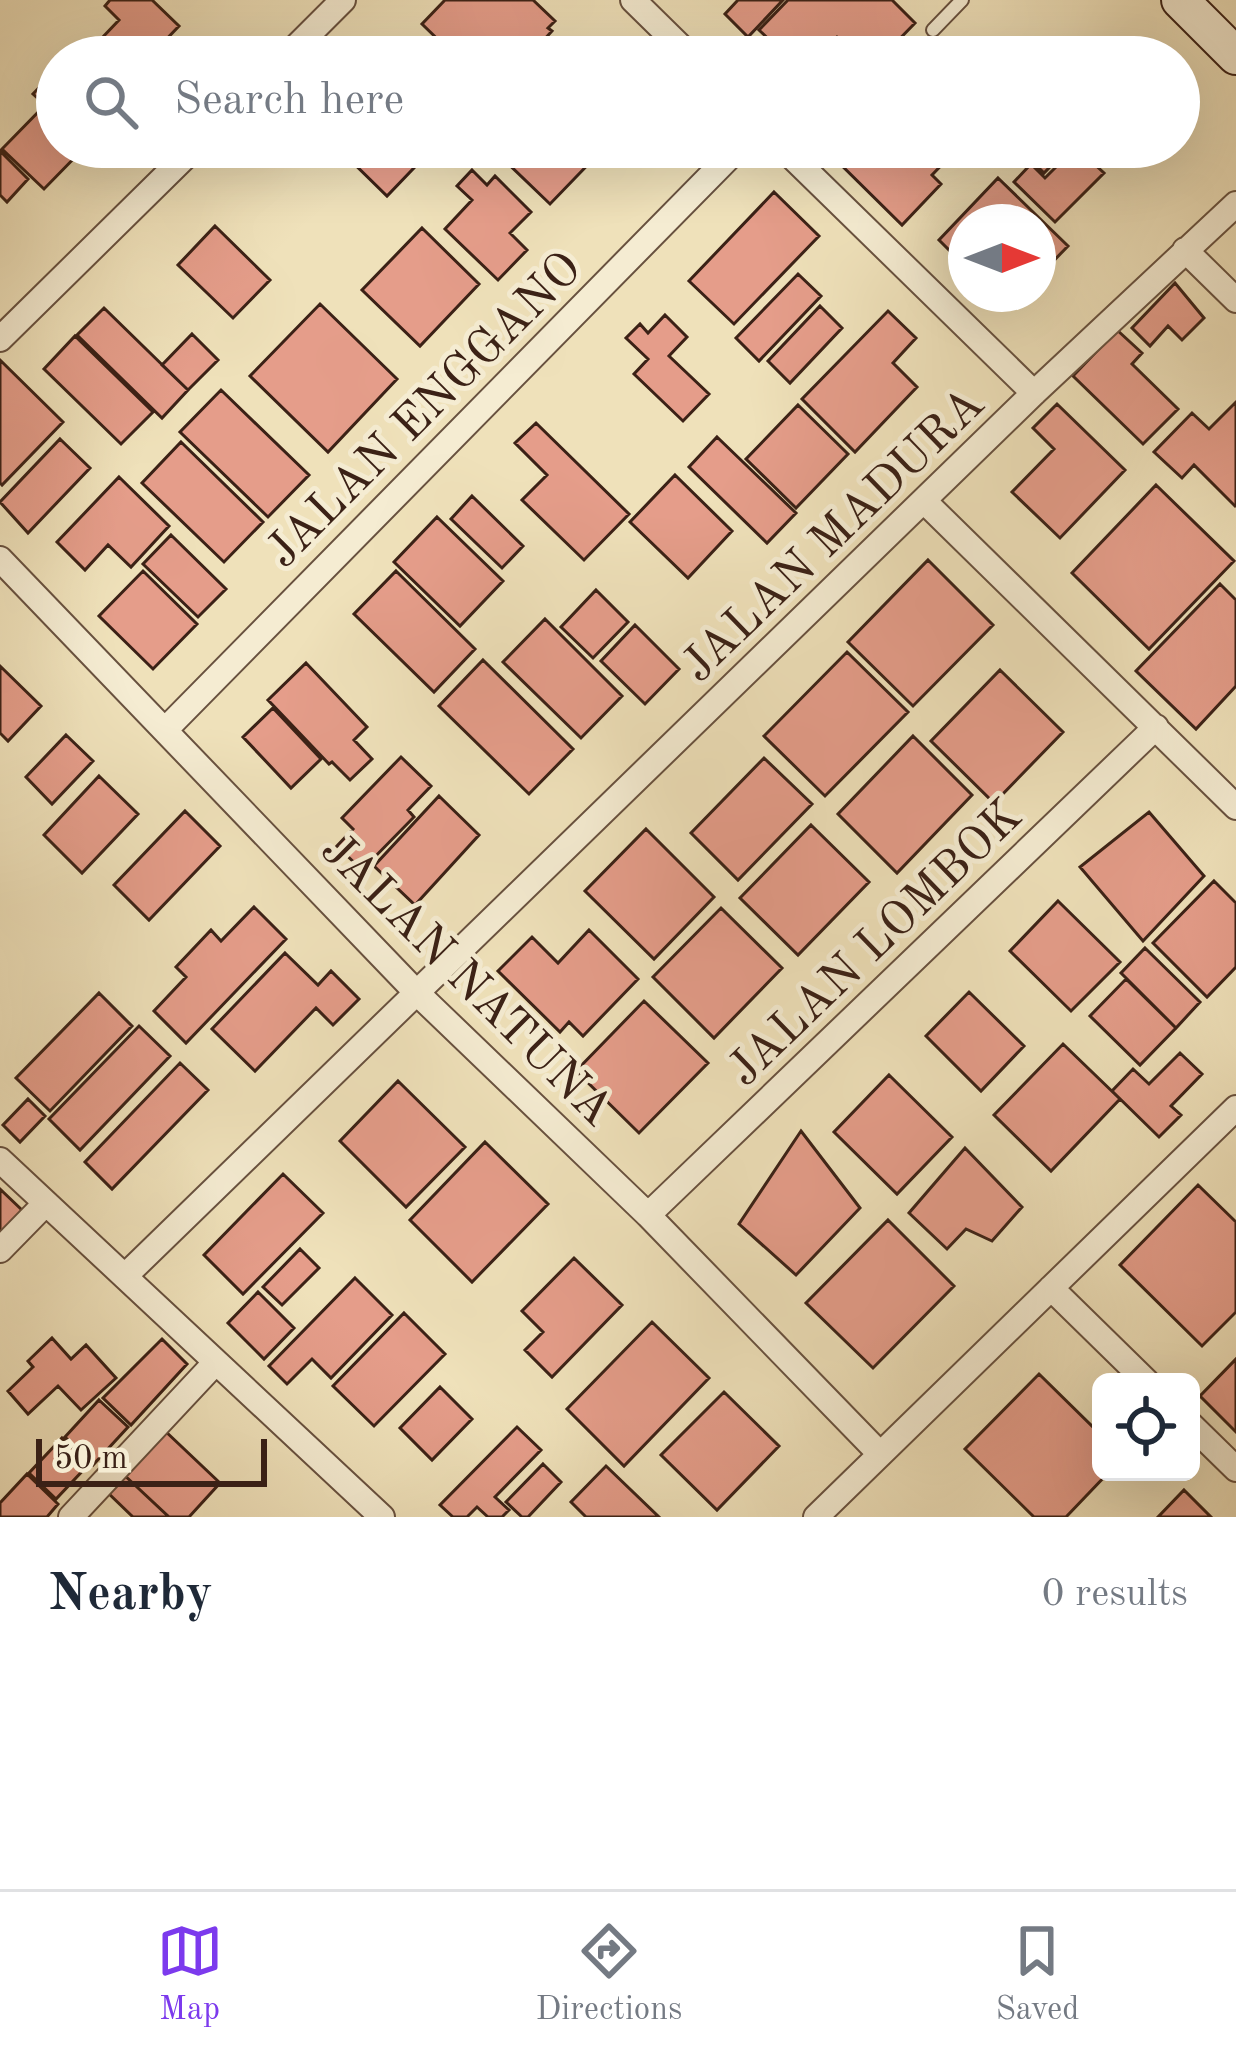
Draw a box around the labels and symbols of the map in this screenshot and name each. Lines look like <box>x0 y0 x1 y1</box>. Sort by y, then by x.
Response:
north arrow <box>948 204 1056 312</box>
street label: JALAN ENGGANO <box>258 244 592 578</box>
street label: JALAN MADURA <box>673 380 994 692</box>
street label: JALAN LOMBOK <box>720 792 1032 1096</box>
street label: JALAN NATUNA <box>311 826 621 1136</box>
scale bar <box>36 1433 267 1486</box>

